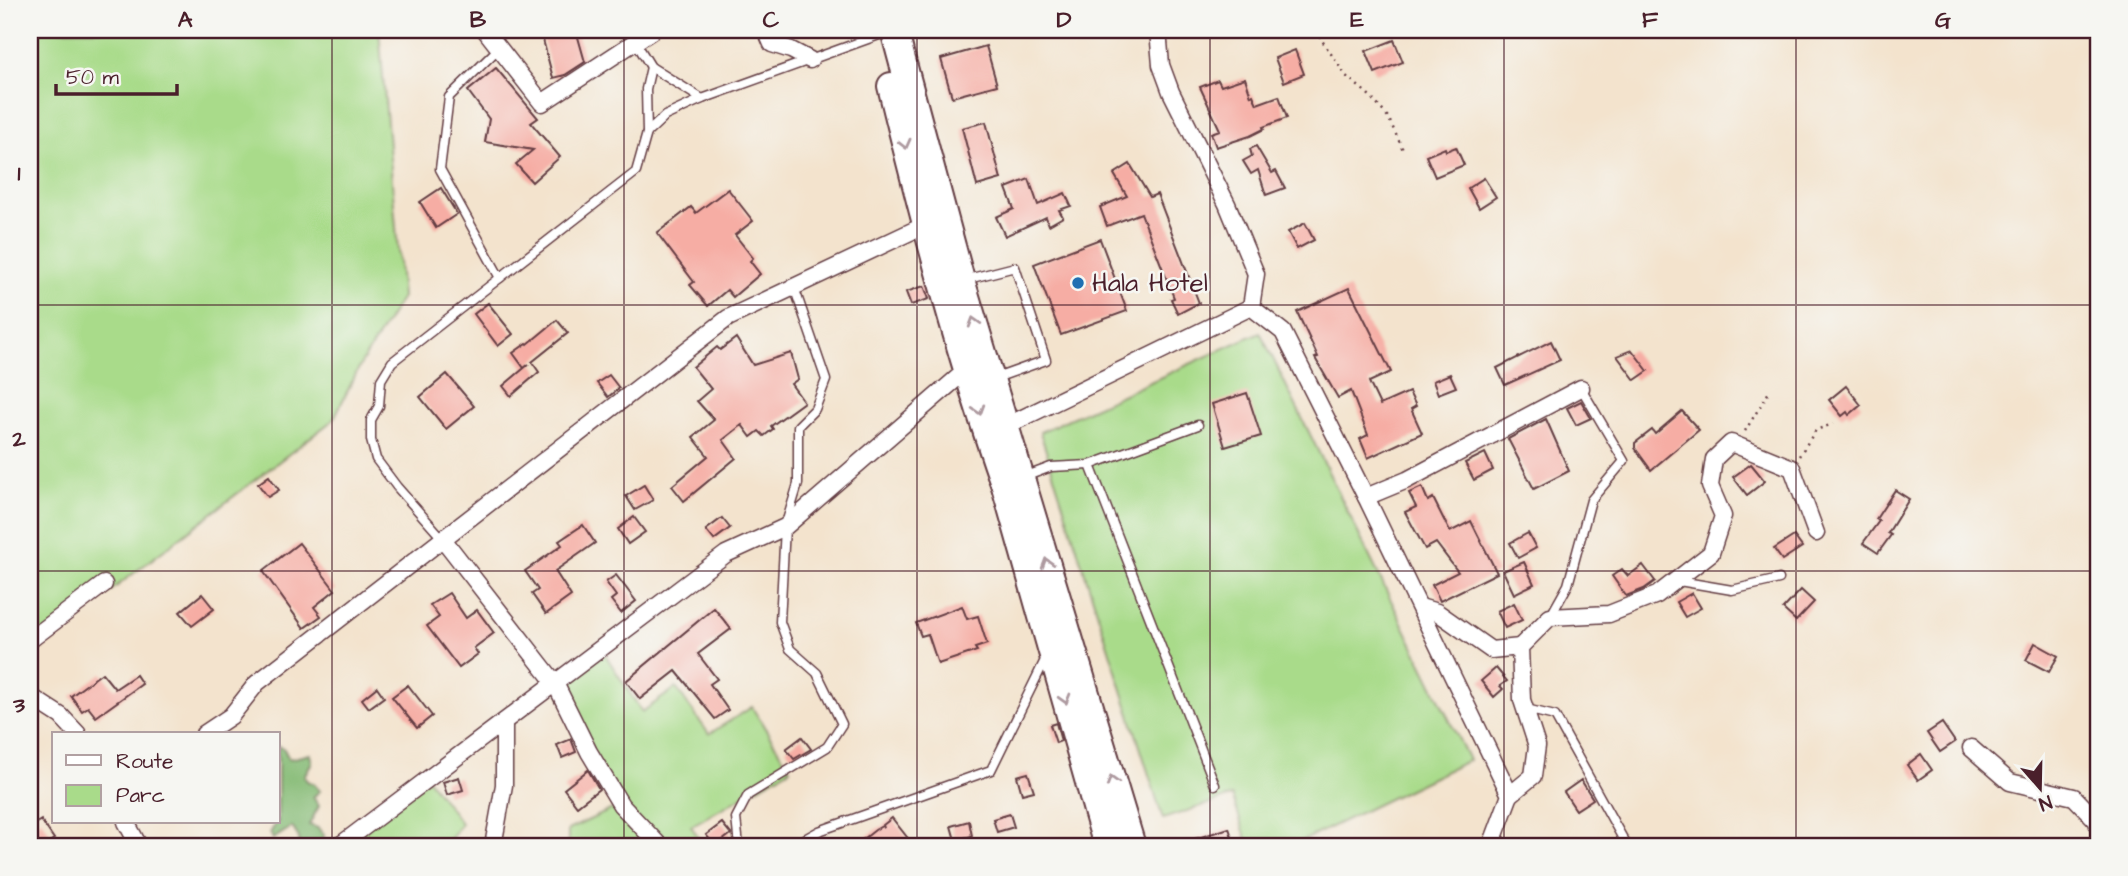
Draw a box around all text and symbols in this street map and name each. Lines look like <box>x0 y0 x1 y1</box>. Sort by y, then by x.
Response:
text: A <box>178 4 193 36</box>
text: B <box>470 4 487 36</box>
text: C <box>763 4 780 36</box>
text: D <box>1057 4 1072 36</box>
text: E <box>1350 4 1364 36</box>
text: F <box>1642 4 1659 36</box>
text: G <box>1935 4 1951 36</box>
scale bar <box>56 52 177 96</box>
text: 50 m <box>66 63 120 92</box>
one-way arrow <box>897 138 911 150</box>
text: 1 <box>18 157 21 189</box>
place label: Hala Hotel <box>1092 265 1208 301</box>
marker: Hala Hotel <box>1070 275 1086 291</box>
one-way arrow <box>967 316 982 328</box>
one-way arrow <box>971 404 986 416</box>
text: 2 <box>11 423 26 455</box>
one-way arrow <box>1040 557 1055 569</box>
text: 3 <box>12 689 25 721</box>
one-way arrow <box>1056 692 1071 704</box>
legend <box>52 732 280 824</box>
text: Route <box>116 747 173 776</box>
north arrow <box>2006 754 2076 824</box>
one-way arrow <box>1106 775 1121 787</box>
text: Parc <box>116 781 165 810</box>
text: N <box>2035 788 2056 817</box>

